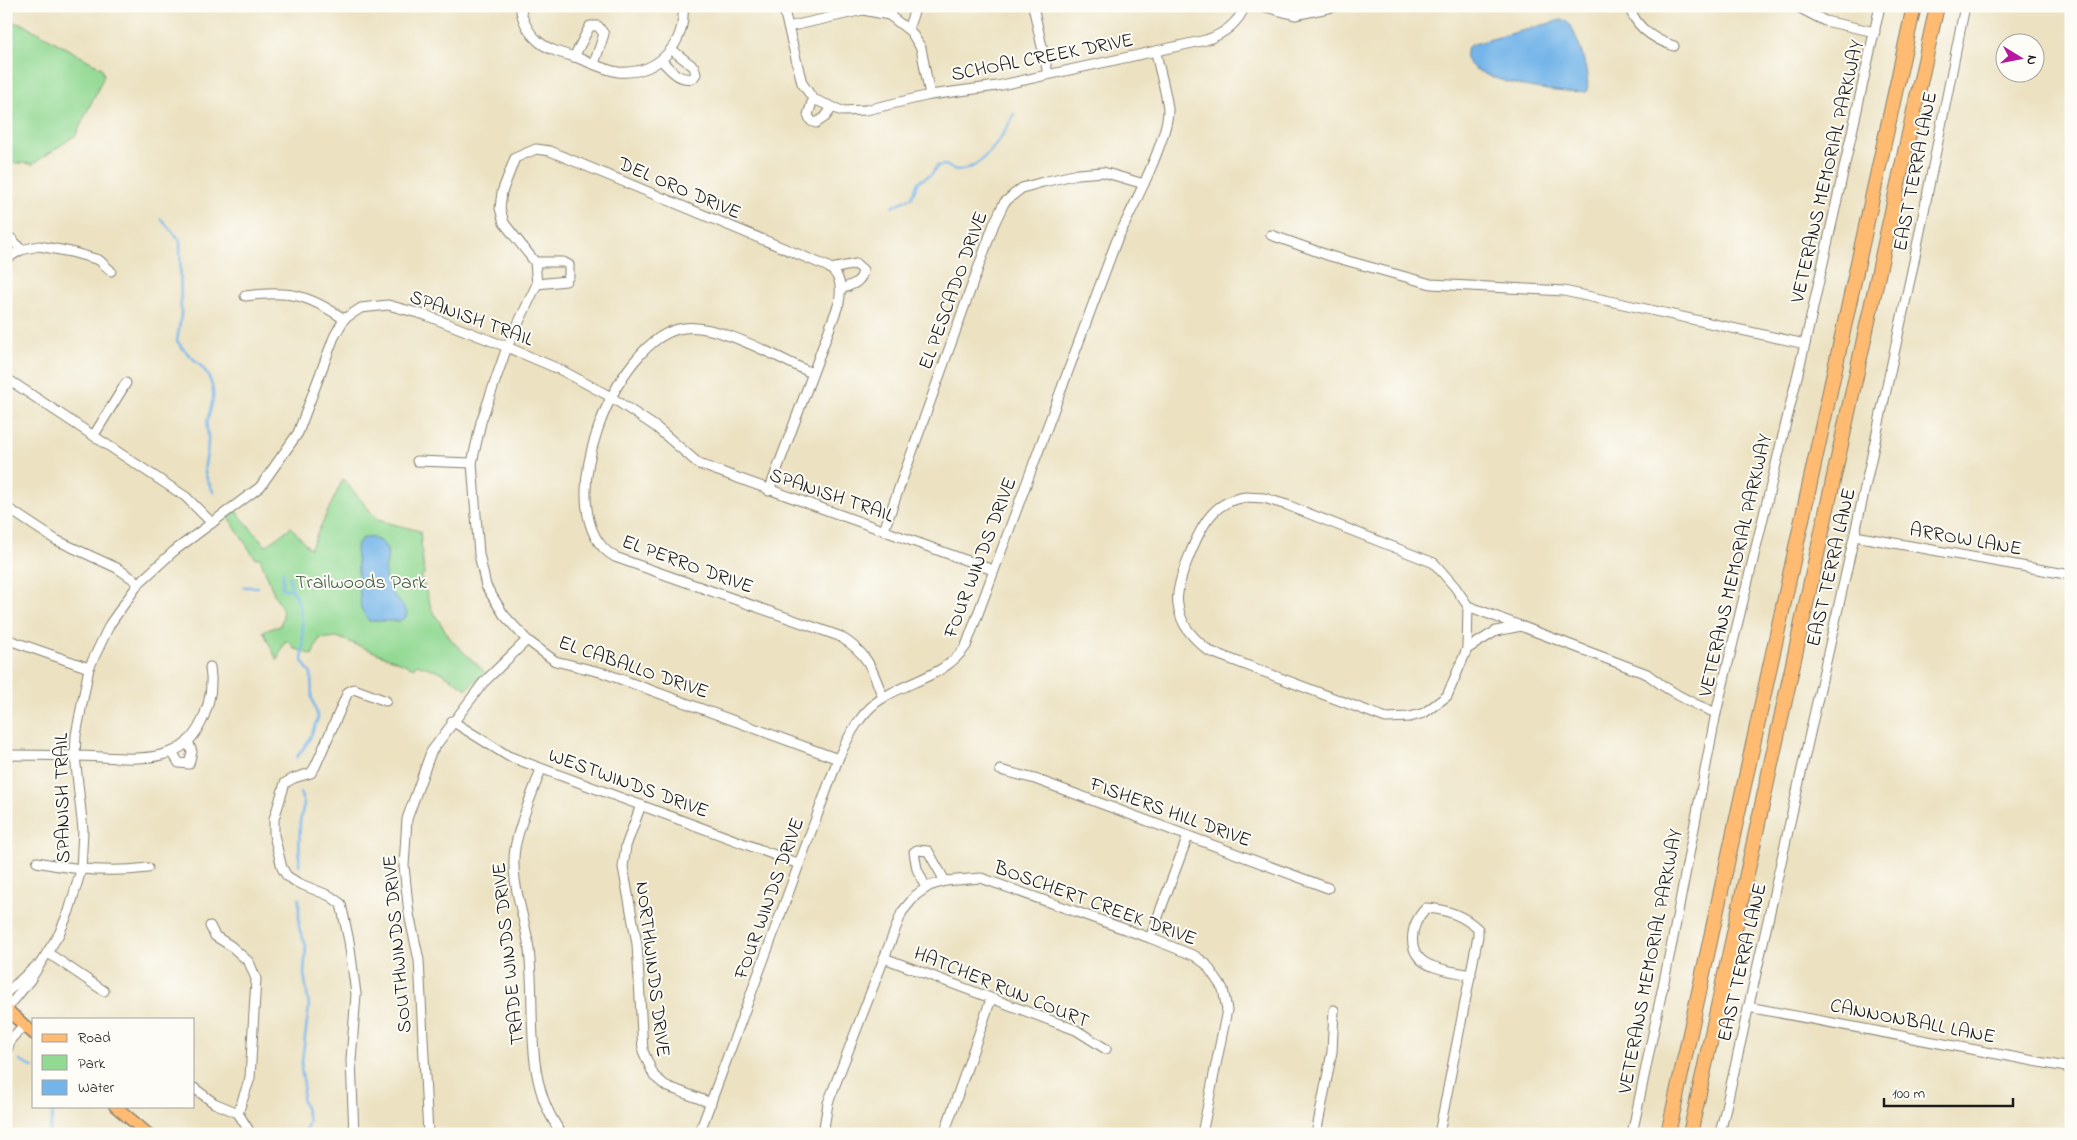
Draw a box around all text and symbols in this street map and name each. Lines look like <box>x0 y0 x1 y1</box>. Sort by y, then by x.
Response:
street label: SCHOAL CREEK DRIVE <box>949 27 1136 90</box>
north arrow <box>1994 32 2044 82</box>
street label: VETERANS MEMORIAL PARKWAY <box>1784 37 1873 307</box>
text: N <box>2020 54 2042 66</box>
street label: EAST TERRA LANE <box>1887 89 1946 254</box>
street label: DEL ORO DRIVE <box>612 150 745 228</box>
street label: EL PESCADO DRIVE <box>912 208 996 374</box>
street label: SPANISH TRAIL <box>405 283 538 355</box>
street label: VETERANS MEMORIAL PARKWAY <box>1692 431 1781 701</box>
street label: SPANISH TRAIL <box>765 461 898 531</box>
street label: FOUR WINDS DRIVE <box>937 473 1025 643</box>
street label: EAST TERRA LANE <box>1800 485 1865 650</box>
street label: ARROW LANE <box>1907 516 2024 565</box>
street label: EL PERRO DRIVE <box>617 528 757 603</box>
park label: Trailwoods Park <box>295 569 427 598</box>
street label: EL CABALLO DRIVE <box>554 629 712 708</box>
street label: SPANISH TRAIL <box>48 732 79 863</box>
street label: WESTWINDS DRIVE <box>544 742 712 827</box>
street label: FISHERS HILL DRIVE <box>1084 770 1255 856</box>
street label: FOUR WINDS DRIVE <box>727 814 813 985</box>
street label: VETERANS MEMORIAL PARKWAY <box>1611 827 1691 1097</box>
street label: SOUTHWINDS DRIVE <box>376 854 421 1034</box>
street label: BOSCHERT CREEK DRIVE <box>989 854 1200 954</box>
street label: TRADE WINDS DRIVE <box>485 861 534 1047</box>
street label: NORTHWINDS DRIVE <box>626 880 677 1059</box>
street label: EAST TERRA LANE <box>1711 880 1776 1045</box>
street label: HATCHER RUN COURT <box>909 940 1093 1037</box>
street label: CANNONBALL LANE <box>1827 992 1998 1053</box>
legend <box>32 1018 195 1108</box>
text: Road <box>78 1027 111 1049</box>
text: Park <box>78 1053 106 1075</box>
scale bar <box>1884 1075 2013 1107</box>
text: Water <box>78 1077 114 1099</box>
text: 100 m <box>1892 1083 1925 1105</box>

